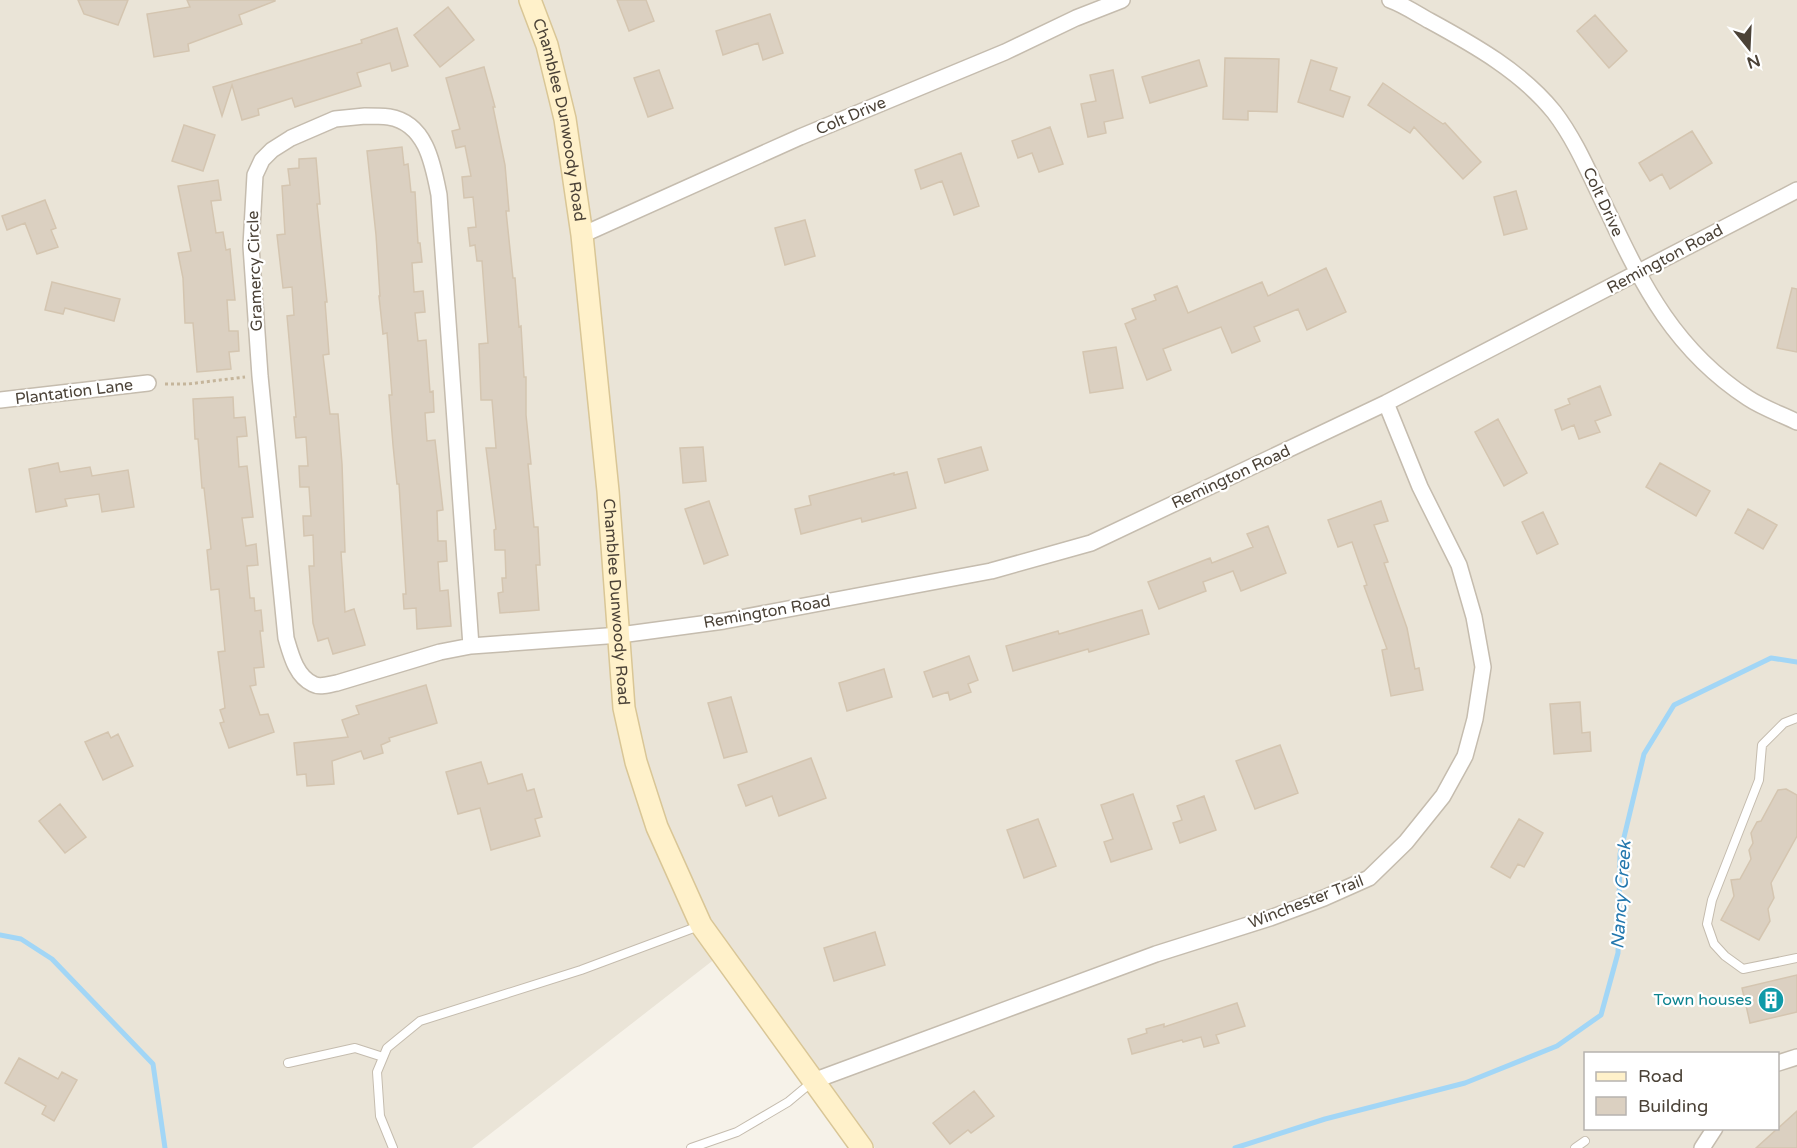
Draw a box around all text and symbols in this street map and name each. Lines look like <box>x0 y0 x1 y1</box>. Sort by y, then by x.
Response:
street label: Chamblee Dunwoody Road <box>528 15 590 223</box>
north arrow <box>1719 18 1779 78</box>
text: N <box>1744 50 1763 73</box>
street label: Colt Drive <box>813 92 889 140</box>
street label: Colt Drive <box>1578 164 1628 240</box>
street label: Gramercy Circle <box>243 210 267 332</box>
street label: Remington Road <box>1603 220 1727 298</box>
street label: Plantation Lane <box>14 375 134 409</box>
street label: Remington Road <box>1168 441 1294 513</box>
street label: Chamblee Dunwoody Road <box>599 498 634 706</box>
street label: Remington Road <box>702 591 832 633</box>
water label: Nancy Creek <box>1606 839 1636 950</box>
street label: Winchester Trail <box>1246 871 1366 933</box>
building icon: Town houses <box>1756 985 1786 1015</box>
place label: Town houses <box>1653 990 1752 1010</box>
legend <box>1584 1052 1779 1130</box>
text: Road <box>1638 1065 1683 1087</box>
text: Building <box>1638 1095 1708 1117</box>

